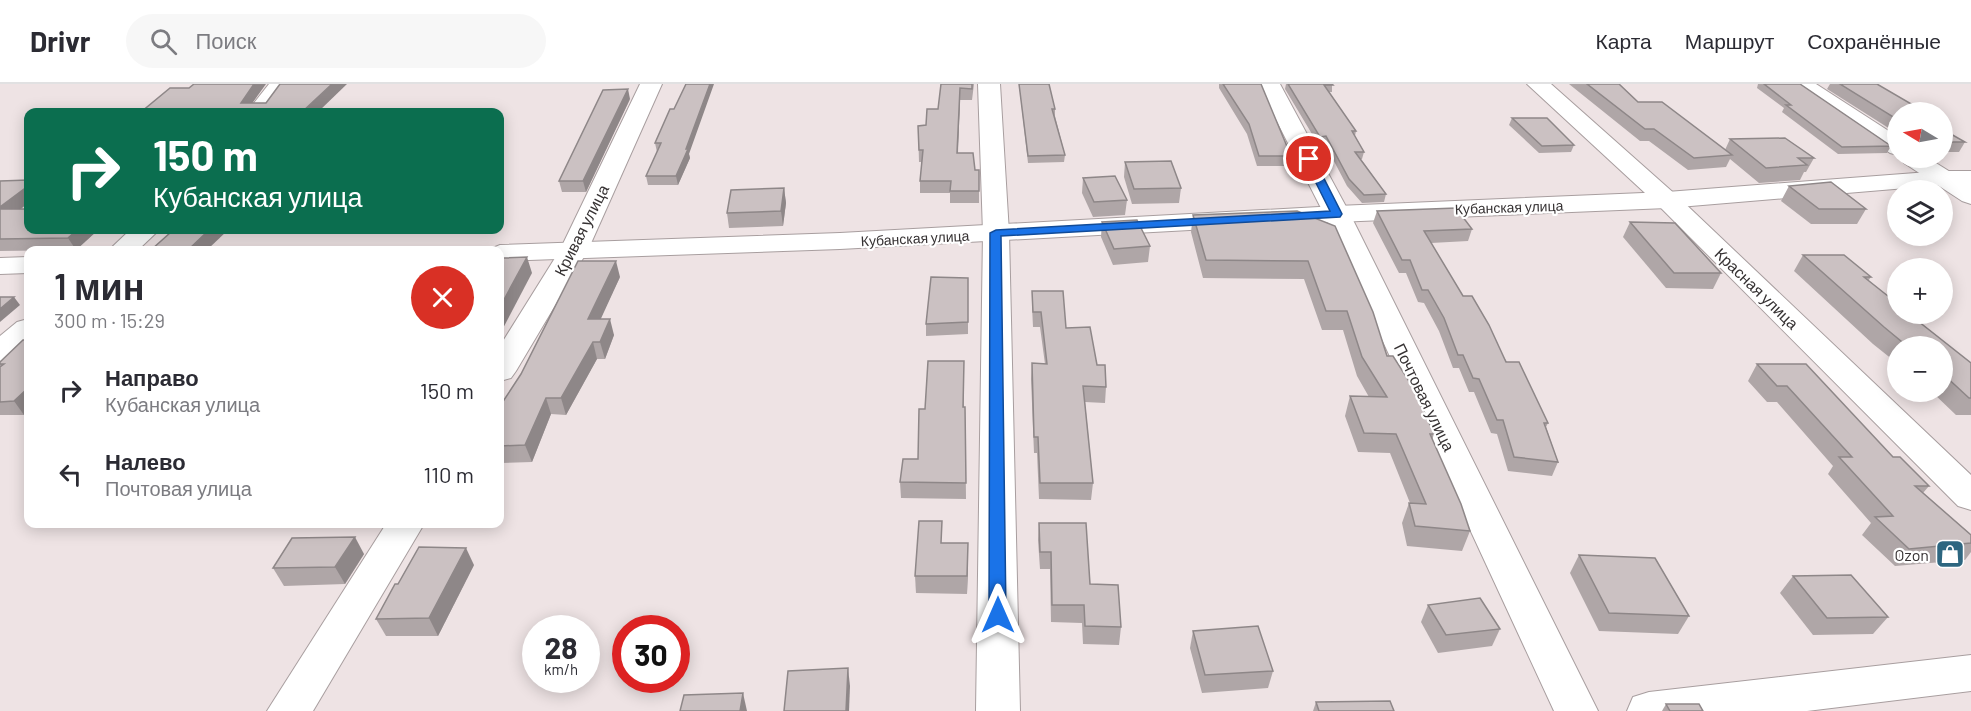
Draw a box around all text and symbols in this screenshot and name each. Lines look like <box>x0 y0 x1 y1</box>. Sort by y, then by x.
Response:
search box <box>126 14 546 68</box>
text: Drivr <box>30 24 90 58</box>
icon: search <box>147 25 180 58</box>
text: Поиск <box>195 27 256 53</box>
text: Карта <box>1596 28 1652 53</box>
text: Маршрут <box>1685 28 1774 53</box>
text: Сохранённые <box>1807 28 1941 53</box>
north arrow <box>1887 102 1953 168</box>
map controls <box>1887 102 1953 402</box>
text: 150 m <box>153 129 258 179</box>
icon: right <box>54 132 132 210</box>
pin <box>1283 133 1334 184</box>
icon: arrive <box>1292 142 1325 175</box>
text: Кубанская улица <box>153 180 362 212</box>
button: layers <box>1887 180 1953 246</box>
street label: Кривая улица <box>550 181 612 279</box>
street label: Кубанская улица <box>1454 197 1564 217</box>
street label: Кубанская улица <box>860 227 970 249</box>
street label: Красная улица <box>1711 243 1803 333</box>
button: + <box>1887 258 1953 324</box>
text: 1 мин <box>54 264 144 307</box>
button: close <box>411 266 474 329</box>
text: 300 m · 15:29 <box>54 308 165 332</box>
button: − <box>1887 336 1953 402</box>
street label: Почтовая улица <box>1391 340 1459 454</box>
text: Направо <box>105 364 199 390</box>
icon: right <box>54 374 87 407</box>
text: 150 m <box>420 377 474 403</box>
text: Кубанская улица <box>105 392 260 416</box>
text: Налево <box>105 448 186 474</box>
icon: left <box>54 458 87 491</box>
text: 110 m <box>424 461 474 487</box>
text: Почтовая улица <box>105 476 252 500</box>
shop icon: Ozon <box>1934 538 1966 570</box>
place label: Ozon <box>1895 545 1929 564</box>
position arrow <box>966 583 1030 647</box>
speed limit sign: 30 <box>612 615 690 693</box>
text: 28 <box>544 629 578 665</box>
text: km/h <box>544 660 578 678</box>

